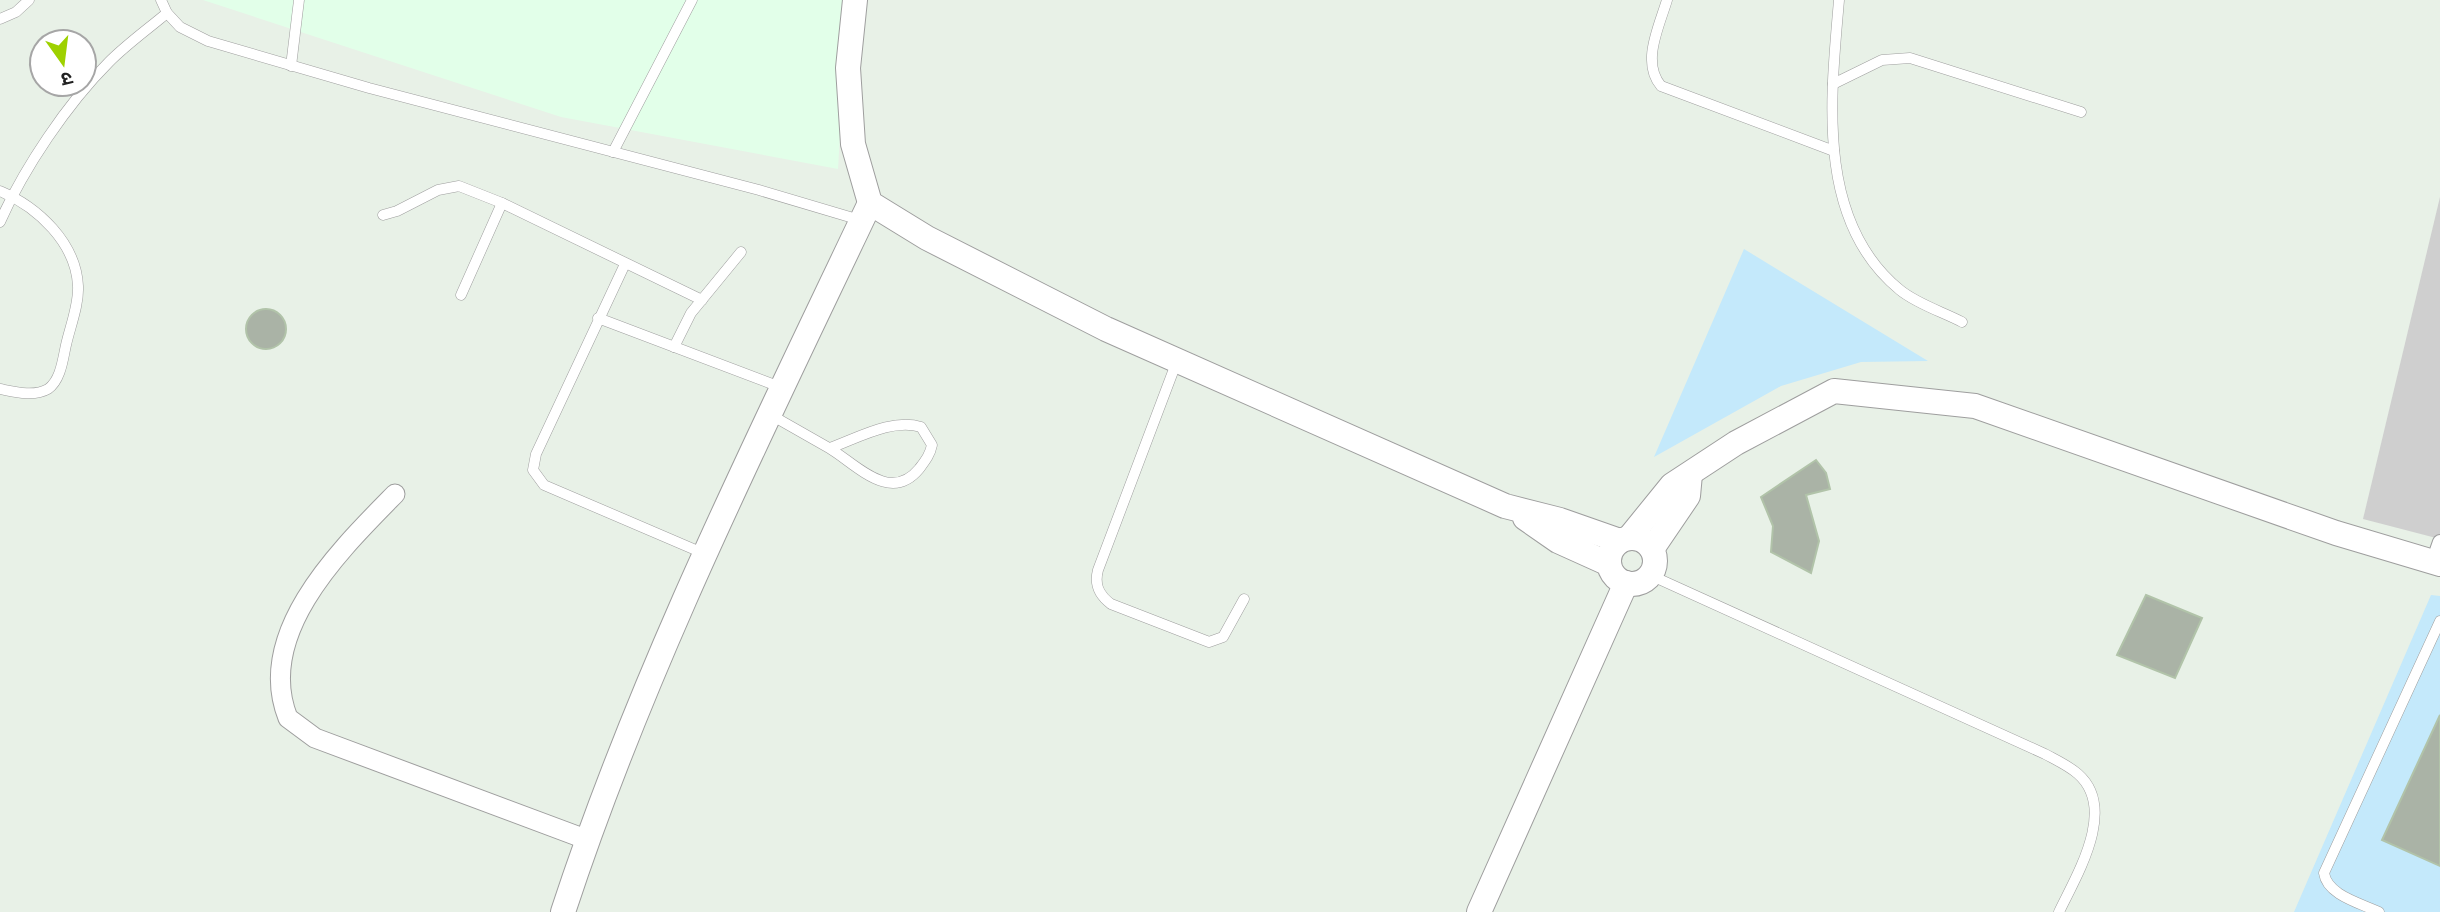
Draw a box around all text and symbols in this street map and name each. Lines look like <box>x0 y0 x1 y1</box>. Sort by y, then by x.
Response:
north arrow <box>28 28 98 98</box>
text: उ <box>57 64 75 93</box>

